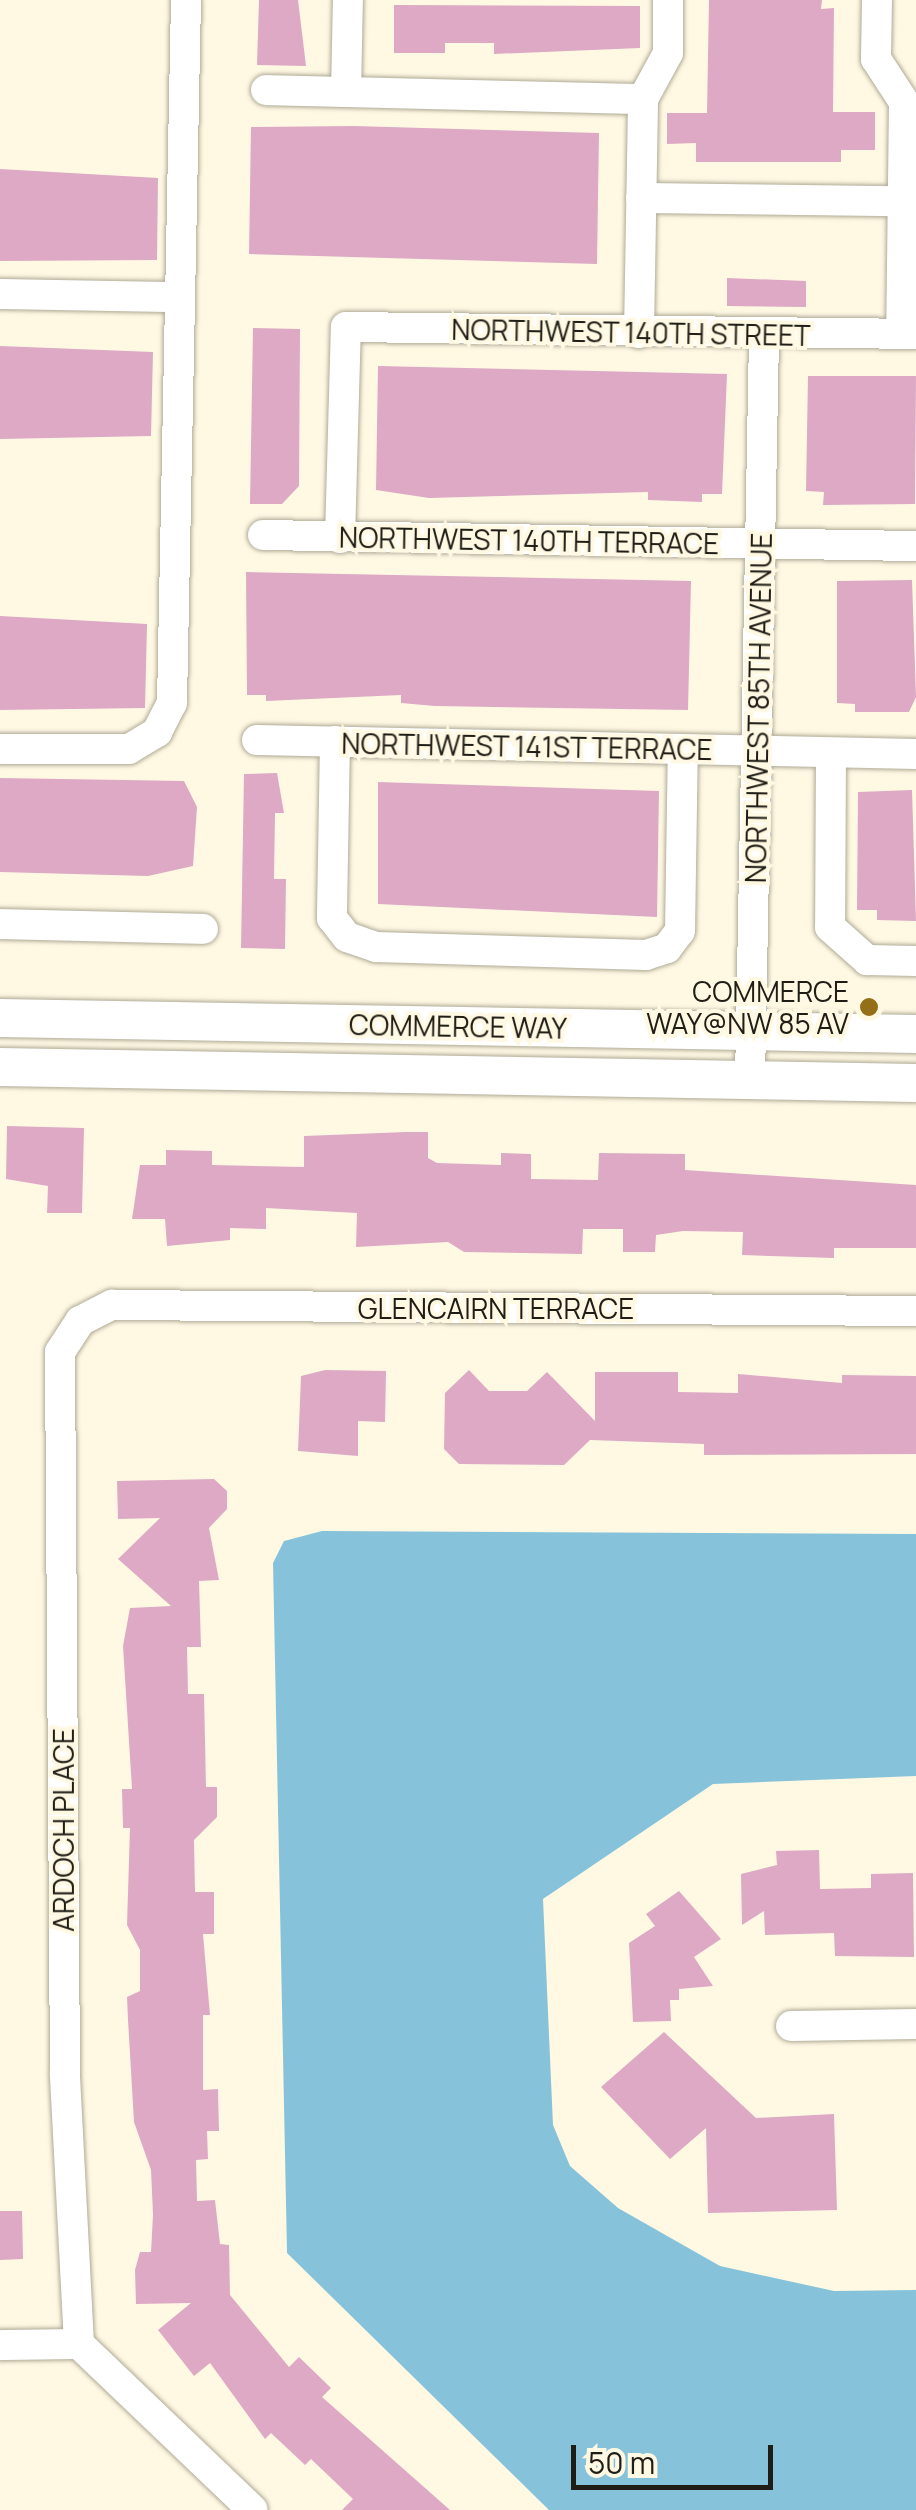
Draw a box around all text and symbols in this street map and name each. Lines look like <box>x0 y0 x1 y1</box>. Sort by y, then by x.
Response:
street label: NORTHWEST 140TH STREET <box>451 312 811 352</box>
street label: NORTHWEST 140TH TERRACE <box>338 520 720 560</box>
street label: NORTHWEST 85TH AVENUE <box>738 532 778 884</box>
street label: NORTHWEST 141ST TERRACE <box>340 726 714 766</box>
place label: COMMERCE WAY@NW 85 AV <box>646 974 849 1040</box>
marker: COMMERCE WAY@NW 85 AV <box>858 996 880 1018</box>
street label: COMMERCE WAY <box>349 1007 567 1045</box>
street label: GLENCAIRN TERRACE <box>358 1291 634 1325</box>
street label: ARDOCH PLACE <box>46 1728 80 1932</box>
scale bar <box>576 2425 778 2487</box>
text: 50 m <box>588 2442 655 2483</box>

